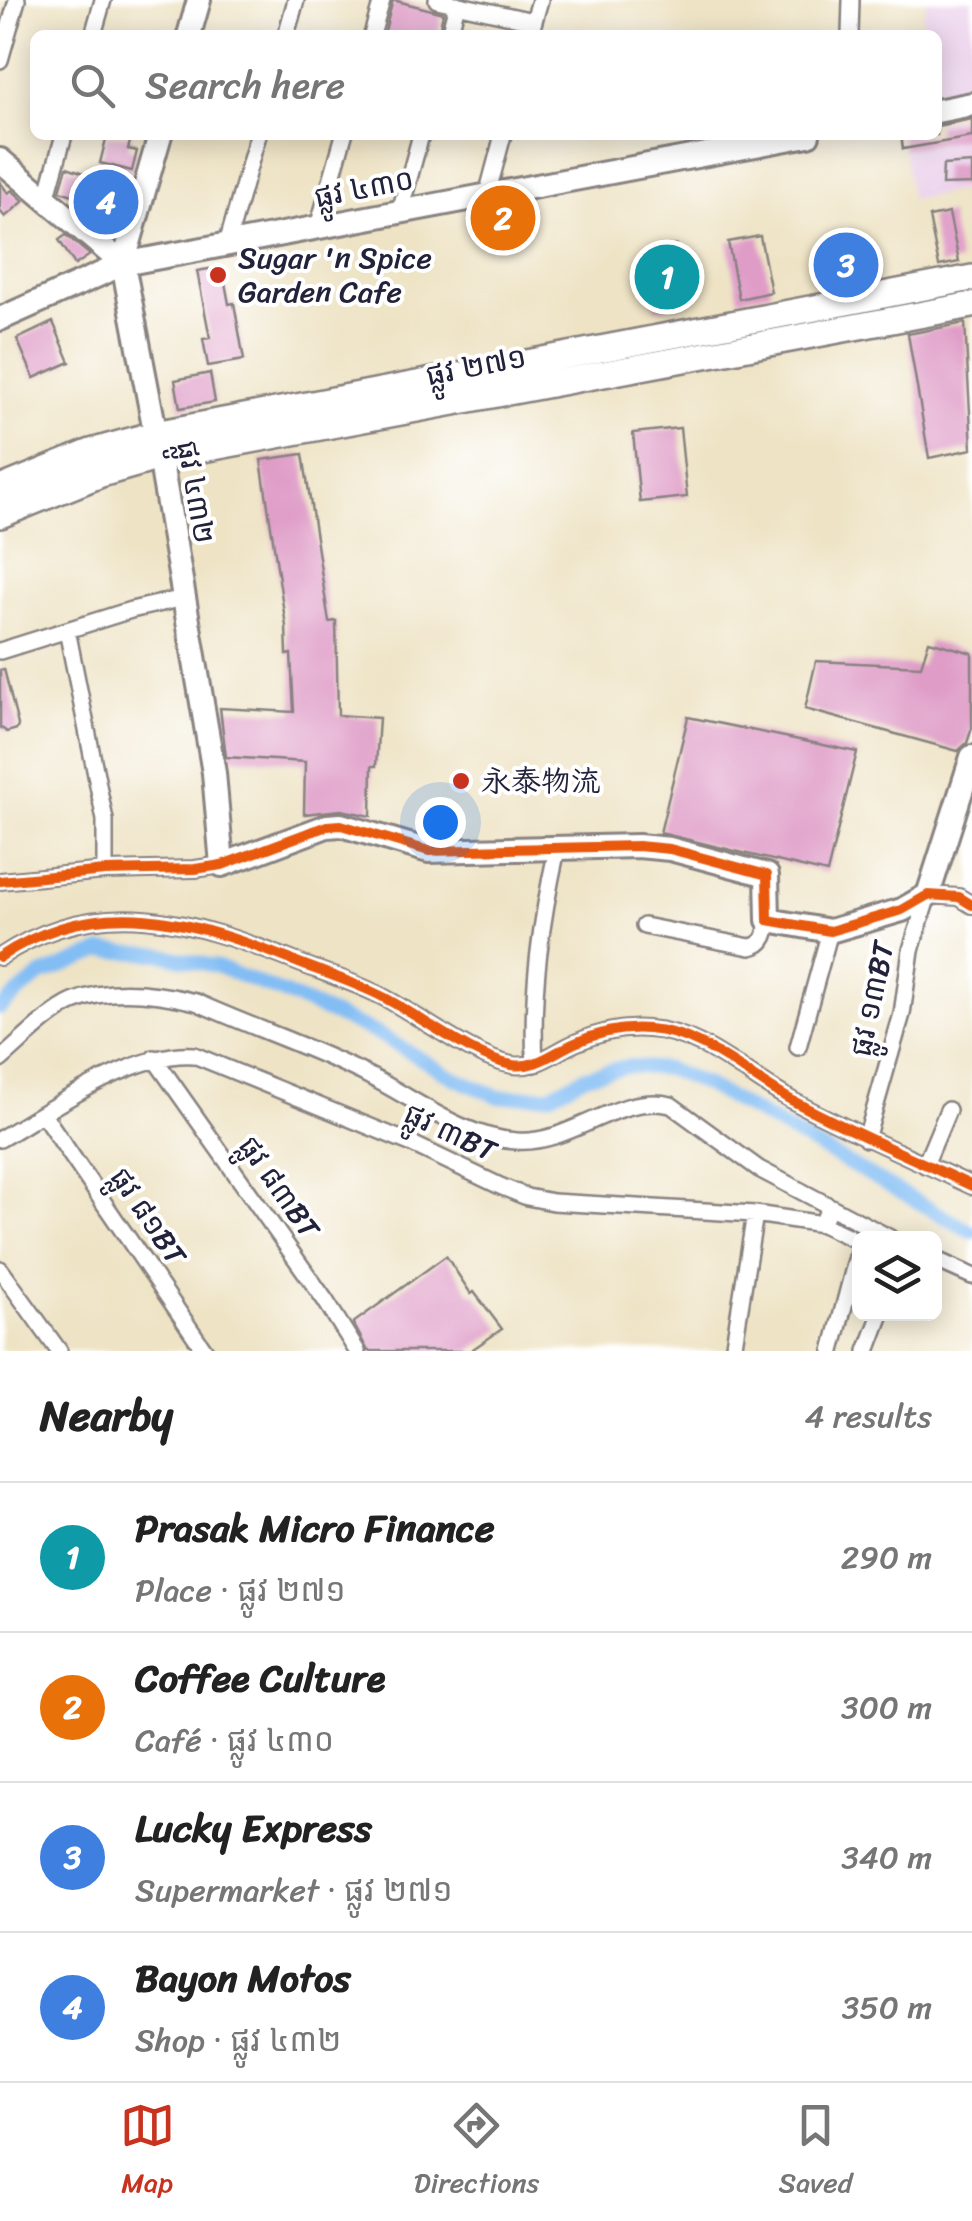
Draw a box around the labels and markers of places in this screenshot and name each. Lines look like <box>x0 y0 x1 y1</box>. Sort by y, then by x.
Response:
pin: 4 <box>74 164 138 240</box>
pin: 2 <box>470 180 536 256</box>
pin: 3 <box>814 228 878 302</box>
place label: Sugar 'n Spice Garden Cafe <box>238 231 432 319</box>
pin: 1 <box>634 240 700 314</box>
marker: Sugar 'n Spice Garden Cafe <box>207 264 229 286</box>
place label: 永泰物流 <box>481 754 601 808</box>
marker: 永泰物流 <box>450 770 472 792</box>

